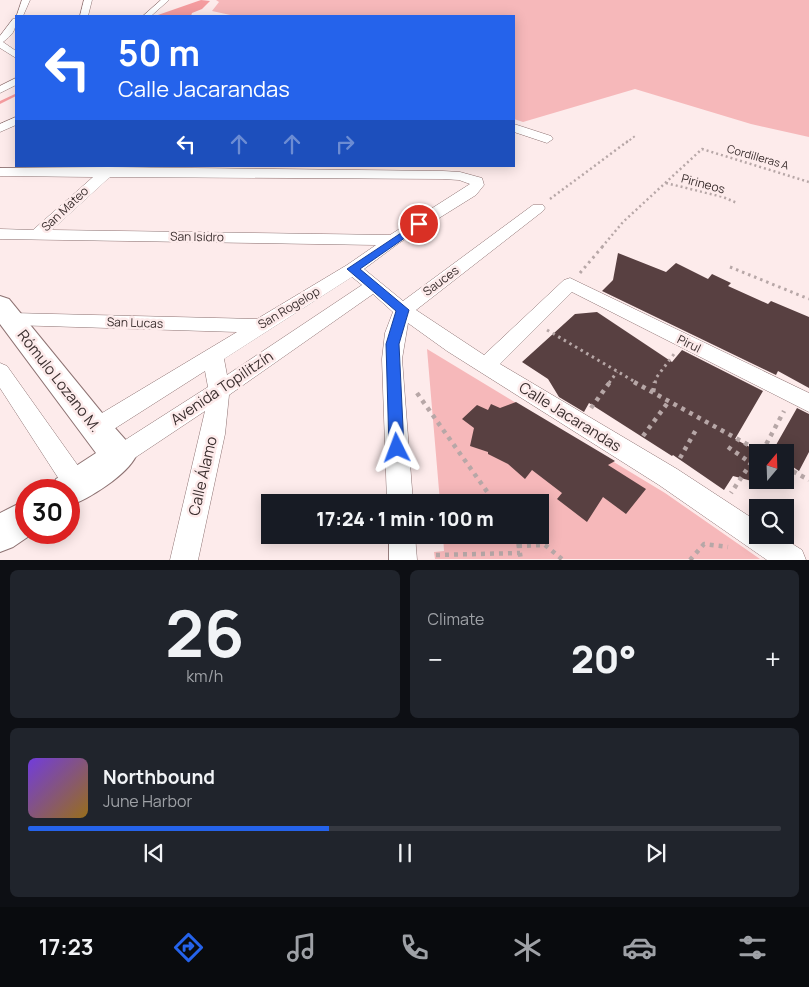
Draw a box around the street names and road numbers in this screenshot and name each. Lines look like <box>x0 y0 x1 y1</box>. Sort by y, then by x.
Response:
street label: Cordilleras A <box>725 141 791 173</box>
street label: Pirineos <box>679 170 727 198</box>
street label: San Mateo <box>37 182 92 235</box>
street label: San Isidro <box>170 228 224 245</box>
street label: Sauces <box>419 261 462 300</box>
street label: San Rogelop <box>255 282 323 333</box>
street label: San Lucas <box>107 313 164 332</box>
street label: Rómulo Lozano M. <box>13 325 106 436</box>
street label: Pirul <box>675 331 704 357</box>
street label: Avenida Topilitzín <box>166 345 277 430</box>
street label: Calle Jacarandas <box>515 377 626 457</box>
street label: Calle Álamo <box>183 434 222 518</box>

